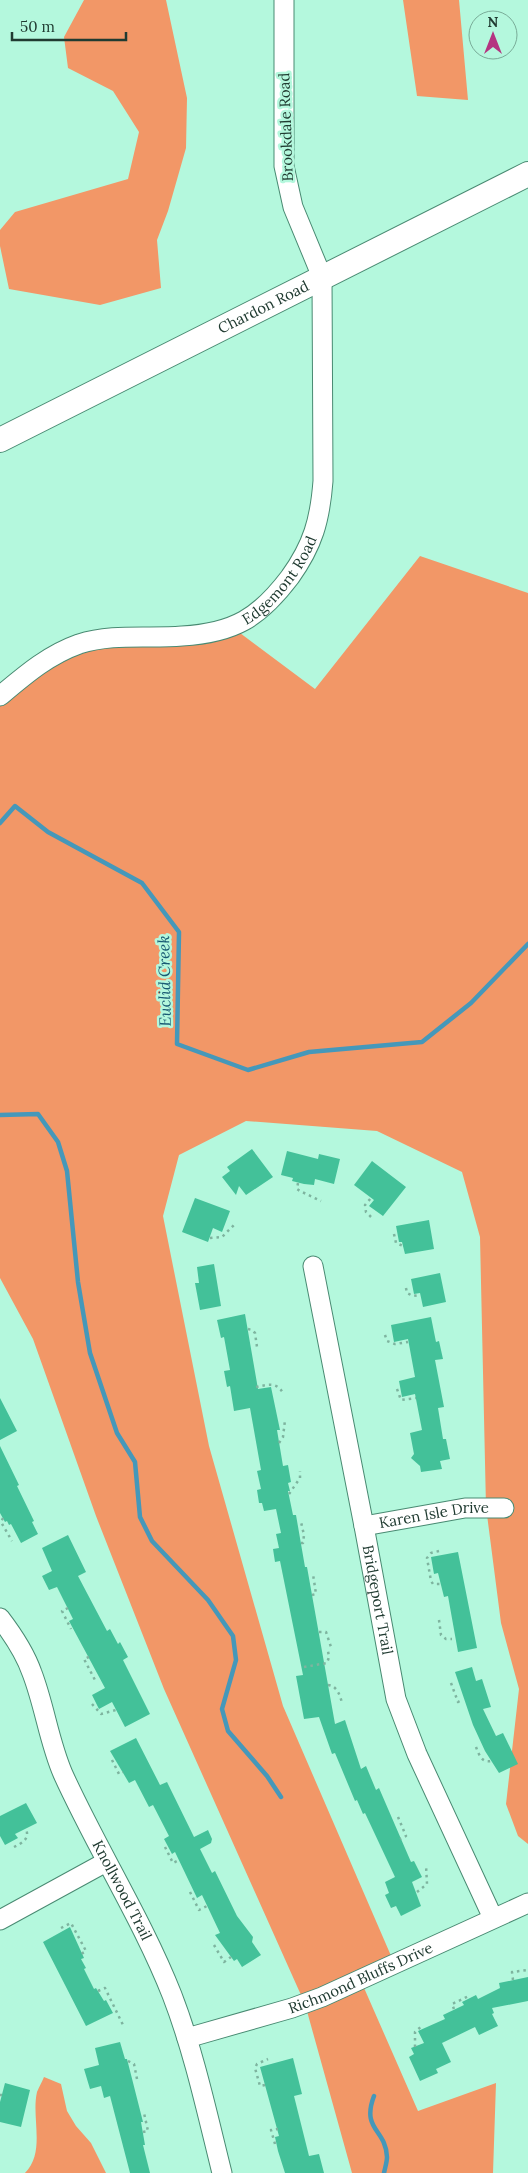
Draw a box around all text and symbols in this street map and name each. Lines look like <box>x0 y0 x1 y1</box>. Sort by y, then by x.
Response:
scale bar <box>12 10 126 42</box>
north arrow <box>468 10 518 60</box>
text: N <box>488 13 499 31</box>
text: 50 m <box>20 17 55 36</box>
street label: Brookdale Road <box>274 72 297 182</box>
street label: Chardon Road <box>215 276 312 338</box>
street label: Edgemont Road <box>238 533 321 629</box>
water label: Euclid Creek <box>153 935 175 1027</box>
street label: Karen Isle Drive <box>377 1498 489 1532</box>
street label: Bridgeport Trail <box>359 1543 398 1656</box>
street label: Knollwood Trail <box>88 1837 156 1943</box>
street label: Richmond Bluffs Drive <box>286 1938 436 2018</box>

